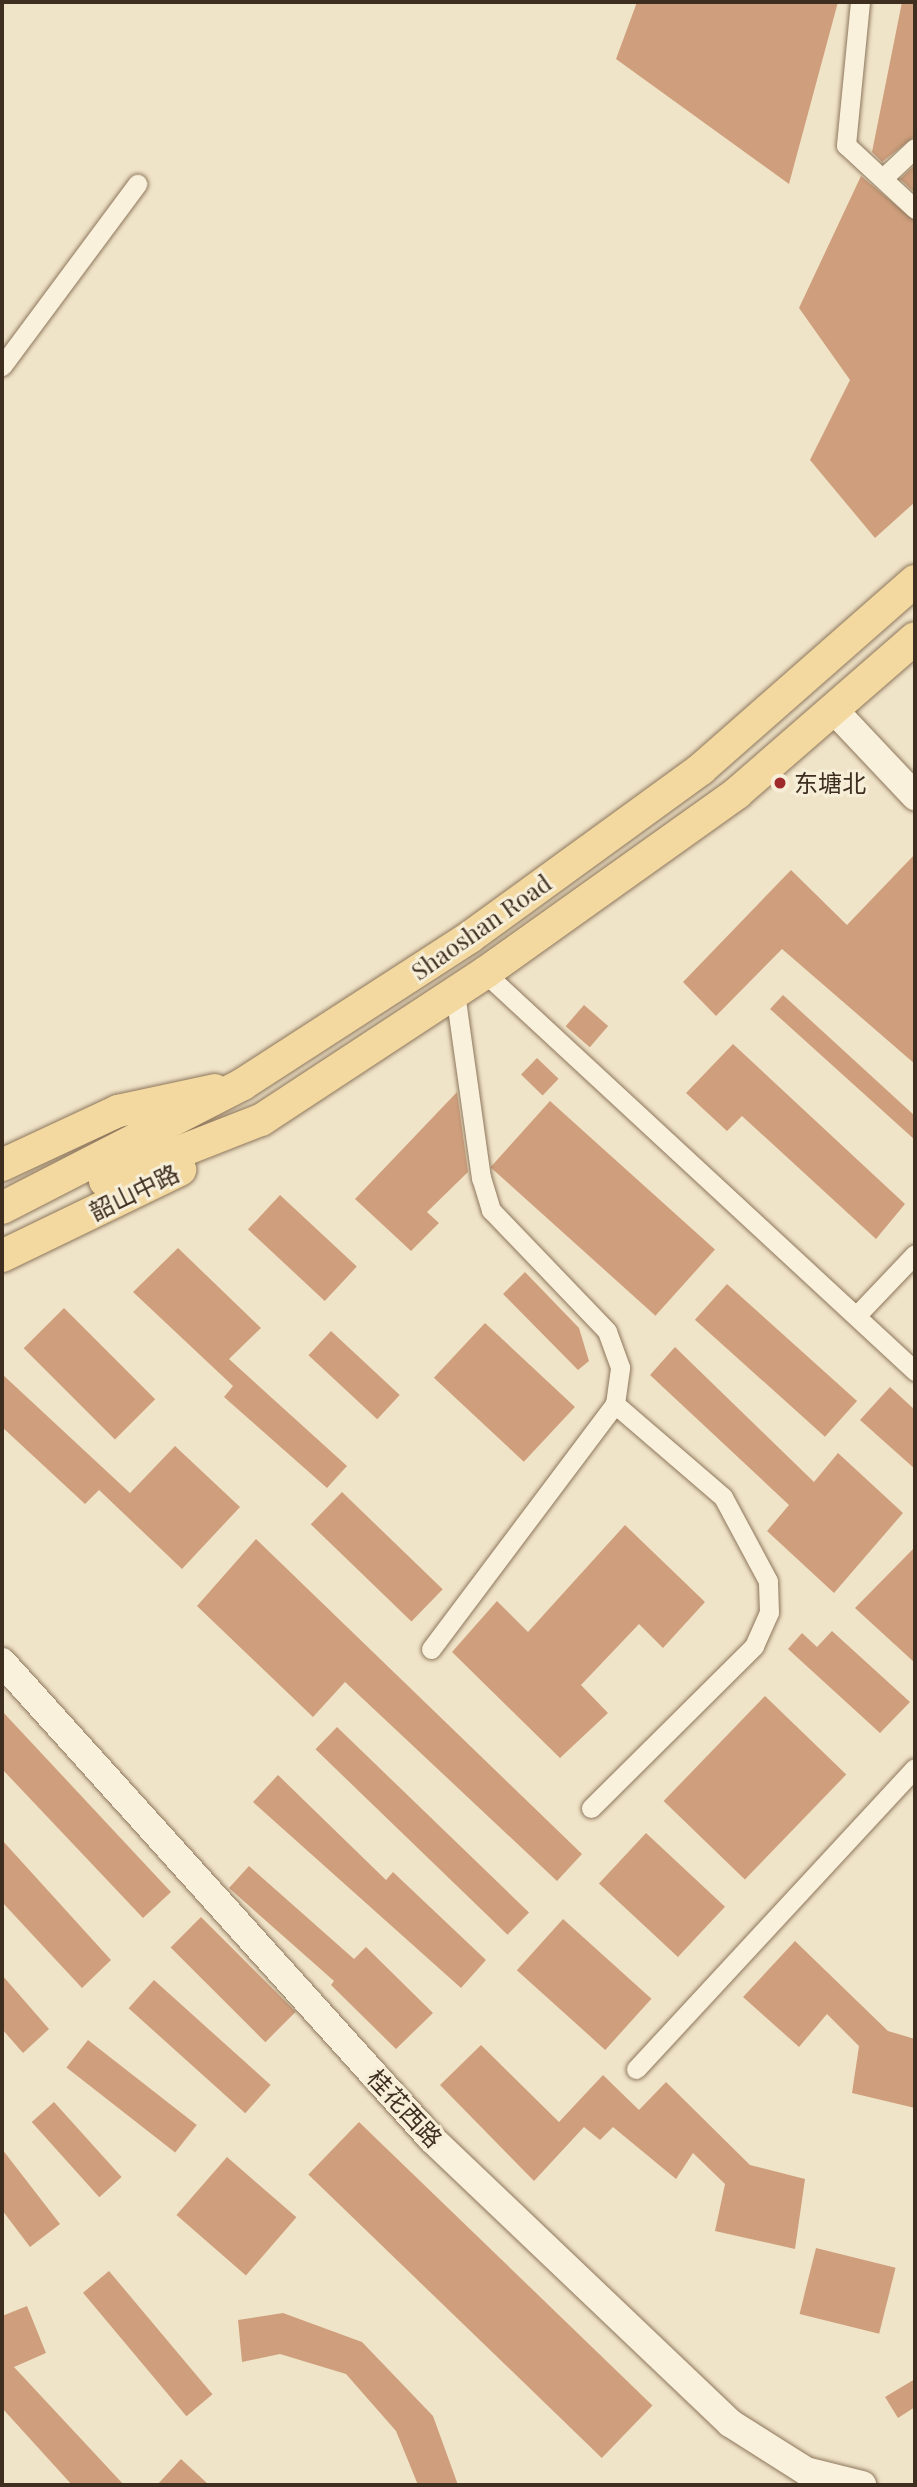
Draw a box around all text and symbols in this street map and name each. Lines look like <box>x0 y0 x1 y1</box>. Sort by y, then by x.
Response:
place label: 东塘北 <box>794 769 866 797</box>
marker: 东塘北 <box>772 775 788 791</box>
street label: Shaoshan Road <box>406 868 556 986</box>
street label: 韶山中路 <box>85 1158 183 1226</box>
street label: 桂花西路 <box>362 2063 448 2153</box>

